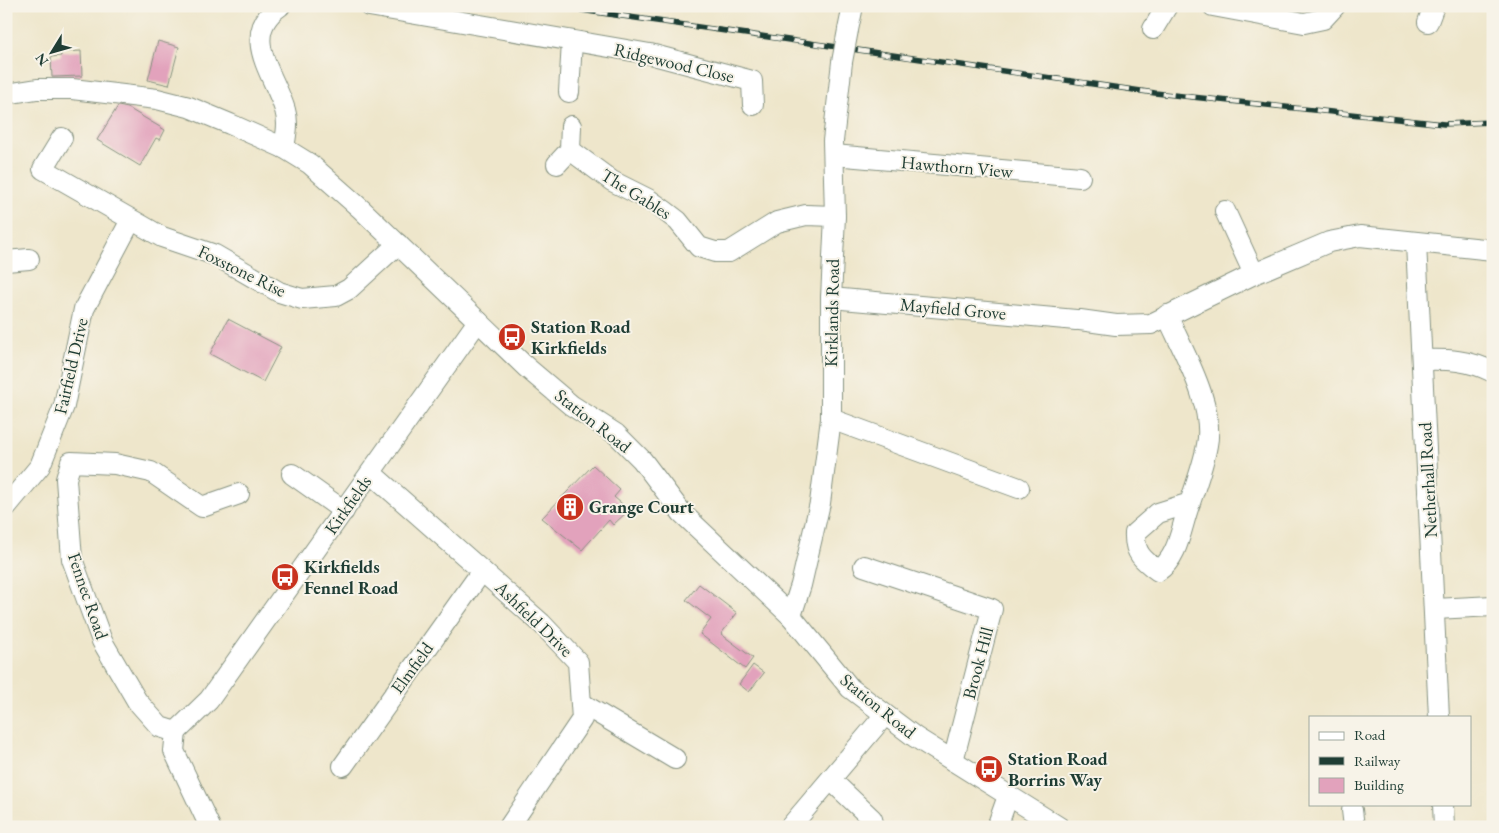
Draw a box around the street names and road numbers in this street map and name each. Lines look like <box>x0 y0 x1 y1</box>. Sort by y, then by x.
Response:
street label: Ridgewood Close <box>612 38 736 87</box>
street label: Hawthorn View <box>900 150 1015 183</box>
street label: The Gables <box>597 163 676 224</box>
street label: Foxstone Rise <box>194 239 290 302</box>
street label: Kirklands Road <box>819 258 844 367</box>
street label: Mayfield Grove <box>899 292 1007 325</box>
street label: Fairfield Drive <box>48 316 93 416</box>
street label: Station Road <box>550 384 637 458</box>
street label: Netherhall Road <box>1413 421 1442 538</box>
street label: Kirkfields <box>319 471 376 539</box>
street label: Fennec Road <box>63 549 114 643</box>
street label: Ashfield Drive <box>490 575 578 661</box>
street label: Brook Hill <box>957 624 998 701</box>
street label: Elmfield <box>385 637 439 698</box>
street label: Station Road <box>836 668 922 744</box>

